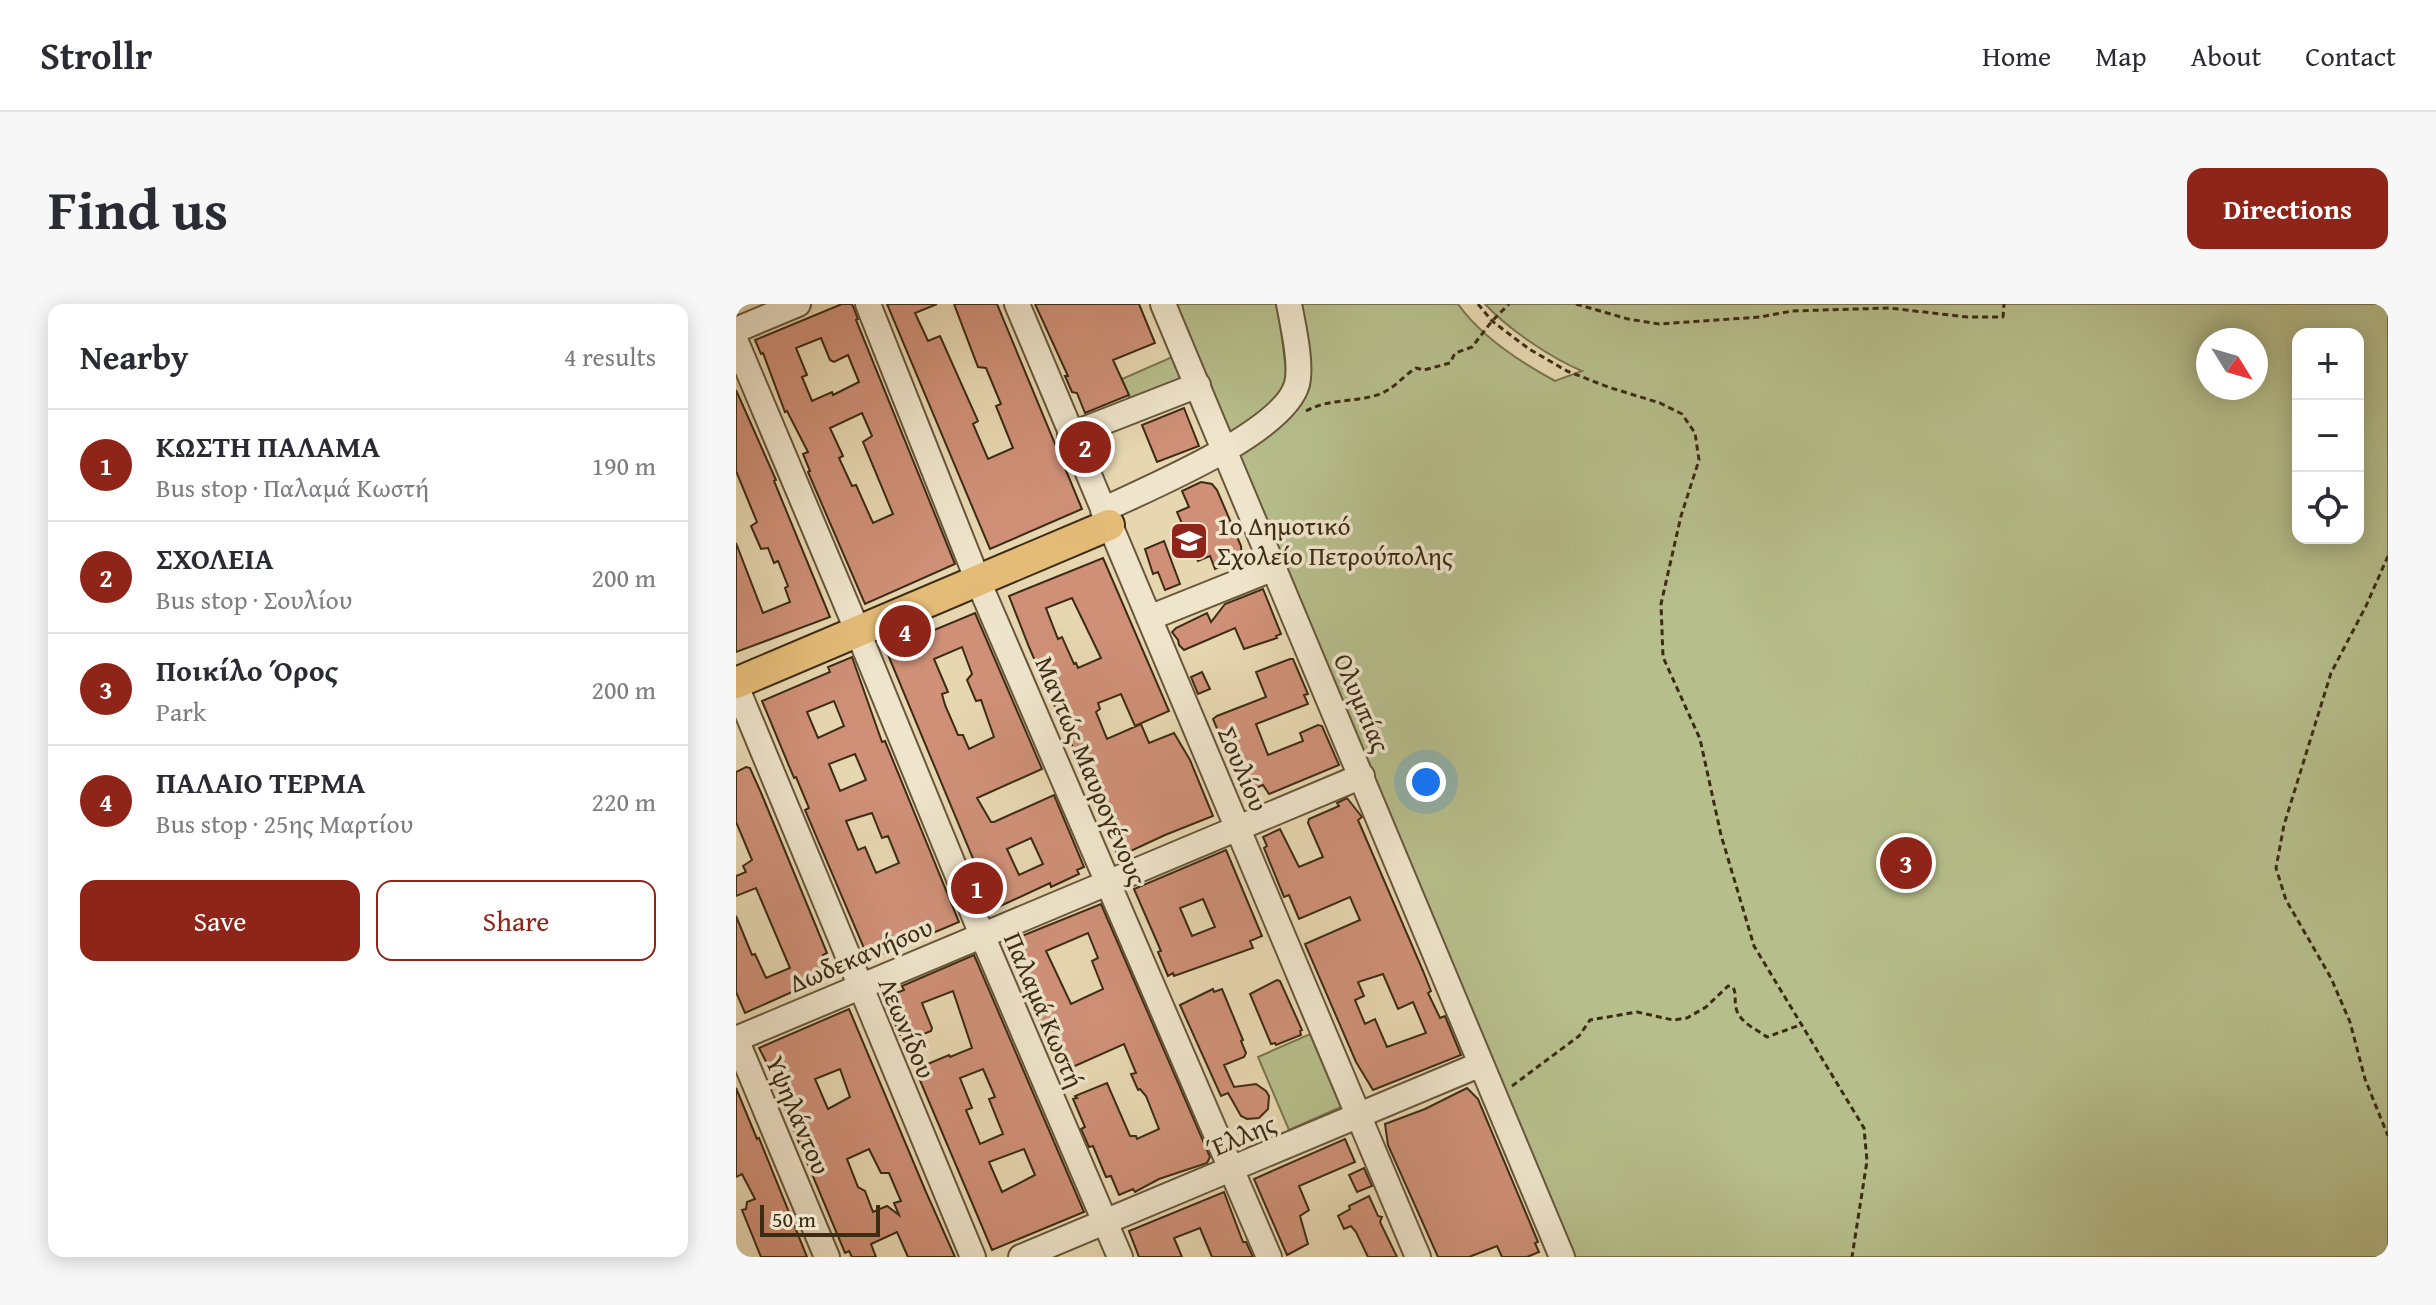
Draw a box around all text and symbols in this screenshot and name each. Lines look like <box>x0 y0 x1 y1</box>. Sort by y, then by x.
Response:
text: Strollr <box>40 27 152 83</box>
text: Home <box>1982 35 2051 76</box>
text: Map <box>2095 35 2147 76</box>
text: About <box>2191 35 2261 76</box>
text: Contact <box>2305 35 2396 76</box>
text: Find us <box>48 167 228 250</box>
button: Directions <box>2187 168 2388 249</box>
north arrow <box>2196 328 2268 400</box>
map controls <box>2292 328 2364 544</box>
button: + <box>2292 328 2364 400</box>
text: Nearby <box>80 332 189 381</box>
text: 4 results <box>564 337 656 376</box>
button: − <box>2292 400 2364 472</box>
pin: 2 <box>1059 417 1111 477</box>
text: ΚΩΣΤΗ ΠΑΛΑΜΑ <box>156 424 380 468</box>
text: 1 <box>99 446 113 485</box>
text: 190 m <box>591 446 656 485</box>
text: Bus stop · Παλαμά Κωστή <box>156 468 429 507</box>
button: locate <box>2292 472 2364 544</box>
place label: 1ο Δημοτικό Σχολείο Πετρούπολης <box>1217 506 1453 575</box>
school or university icon: 1ο Δημοτικό Σχολείο Πετρούπολης <box>1168 520 1210 562</box>
text: ΣΧΟΛΕΙΑ <box>156 536 274 580</box>
text: 2 <box>99 558 113 597</box>
text: 200 m <box>591 558 656 597</box>
text: Bus stop · Σουλίου <box>156 580 352 619</box>
pin: 4 <box>879 601 931 661</box>
street label: Ολυμπίας <box>1324 647 1401 758</box>
text: Ποικίλο Όρος <box>156 648 339 692</box>
street label: Μαντώς Μαυρογένους <box>1026 650 1157 891</box>
text: 3 <box>99 670 113 709</box>
text: 200 m <box>591 670 656 709</box>
text: Park <box>156 692 206 731</box>
street label: Σουλίου <box>1208 720 1279 817</box>
text: ΠΑΛΑΙΟ ΤΕΡΜΑ <box>156 760 365 804</box>
your location <box>1406 762 1446 802</box>
text: 4 <box>99 782 113 821</box>
text: 220 m <box>591 782 656 821</box>
text: Bus stop · 25ης Μαρτίου <box>156 804 413 843</box>
pin: 3 <box>1880 833 1932 893</box>
pin: 1 <box>951 858 1003 918</box>
button: Save <box>80 880 360 961</box>
button: Share <box>376 880 656 961</box>
street label: Δωδεκανήσου <box>783 907 939 1002</box>
street label: Παλαμά Κωστή <box>994 926 1095 1094</box>
street label: Λεωνίδου <box>869 971 946 1084</box>
street label: Υψηλάντου <box>756 1048 841 1180</box>
street label: Έλλης <box>1200 1103 1282 1168</box>
scale bar <box>760 1201 880 1237</box>
text: 50 m <box>772 1203 816 1235</box>

